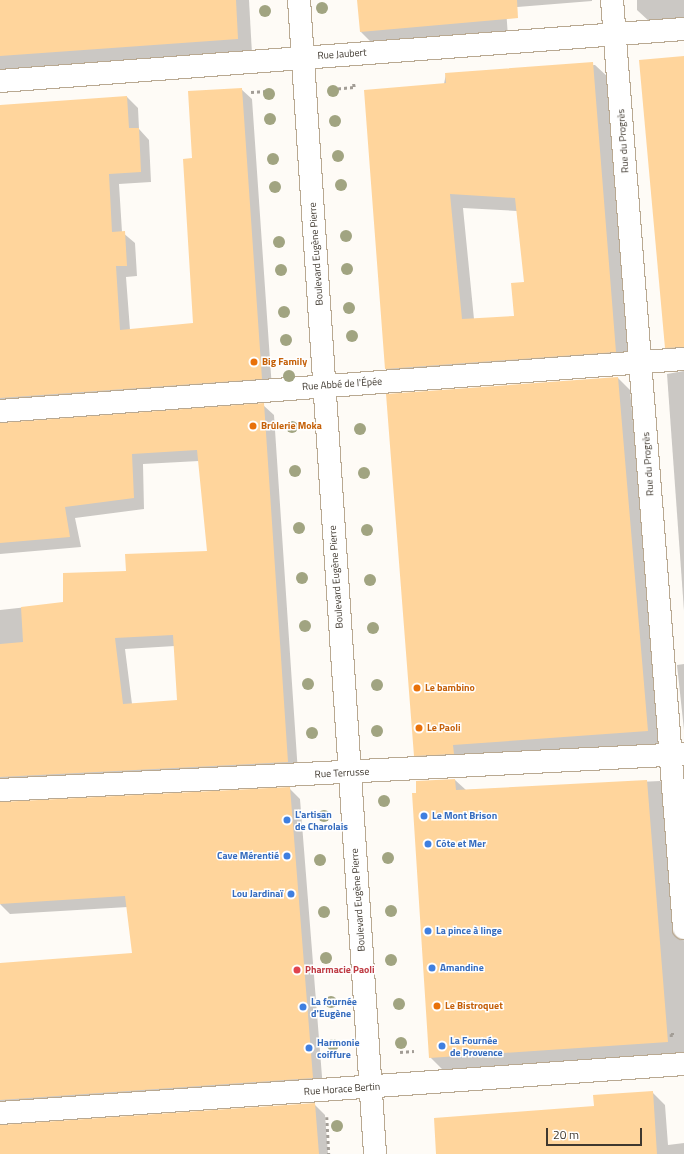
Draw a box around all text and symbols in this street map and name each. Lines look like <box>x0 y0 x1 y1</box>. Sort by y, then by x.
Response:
street label: Rue Jaubert <box>317 46 367 62</box>
street label: Rue du Progrès <box>615 109 631 173</box>
street label: Boulevard Eugène Pierre <box>306 202 326 306</box>
place label: Big Family <box>262 356 307 368</box>
marker: Big Family <box>249 357 259 367</box>
street label: Rue Abbé de l'Épée <box>302 375 382 393</box>
place label: Brûlerie Moka <box>261 420 322 432</box>
marker: Brûlerie Moka <box>248 421 258 431</box>
street label: Rue du Progrès <box>640 432 656 496</box>
street label: Boulevard Eugène Pierre <box>326 525 346 629</box>
place label: Le bambino <box>425 682 475 694</box>
marker: Le bambino <box>412 683 422 693</box>
place label: Le Paoli <box>427 722 461 734</box>
marker: Le Paoli <box>414 723 424 733</box>
street label: Rue Terrusse <box>314 766 370 780</box>
place label: L'artisan de Charolais <box>295 808 348 832</box>
place label: Le Mont Brison <box>432 810 497 822</box>
marker: Le Mont Brison <box>419 811 429 821</box>
marker: L'artisan de Charolais <box>282 815 292 825</box>
place label: Côte et Mer <box>436 838 486 850</box>
marker: Côte et Mer <box>423 839 433 849</box>
street label: Boulevard Eugène Pierre <box>348 848 368 952</box>
place label: Cave Mérentié <box>217 850 279 862</box>
marker: Cave Mérentié <box>282 851 292 861</box>
place label: Lou Jardinaï <box>232 888 283 900</box>
marker: Lou Jardinaï <box>286 889 296 899</box>
place label: La pince à linge <box>436 925 502 937</box>
marker: La pince à linge <box>423 926 433 936</box>
place label: Amandine <box>440 962 484 974</box>
marker: Amandine <box>427 963 437 973</box>
place label: Pharmacie Paoli <box>305 964 375 976</box>
marker: Pharmacie Paoli <box>292 965 302 975</box>
place label: La fournée d'Eugène <box>311 995 357 1018</box>
place label: Le Bistroquet <box>445 1000 503 1012</box>
marker: Le Bistroquet <box>432 1001 442 1011</box>
marker: La fournée d'Eugène <box>298 1002 308 1012</box>
place label: La Fournée de Provence <box>450 1034 503 1058</box>
place label: Harmonie coiffure <box>317 1036 360 1060</box>
marker: La Fournée de Provence <box>437 1041 447 1051</box>
marker: Harmonie coiffure <box>304 1043 314 1053</box>
street label: Rue Horace Bertin <box>303 1080 381 1098</box>
scale bar <box>548 1120 644 1146</box>
text: 20 m <box>553 1125 579 1144</box>

